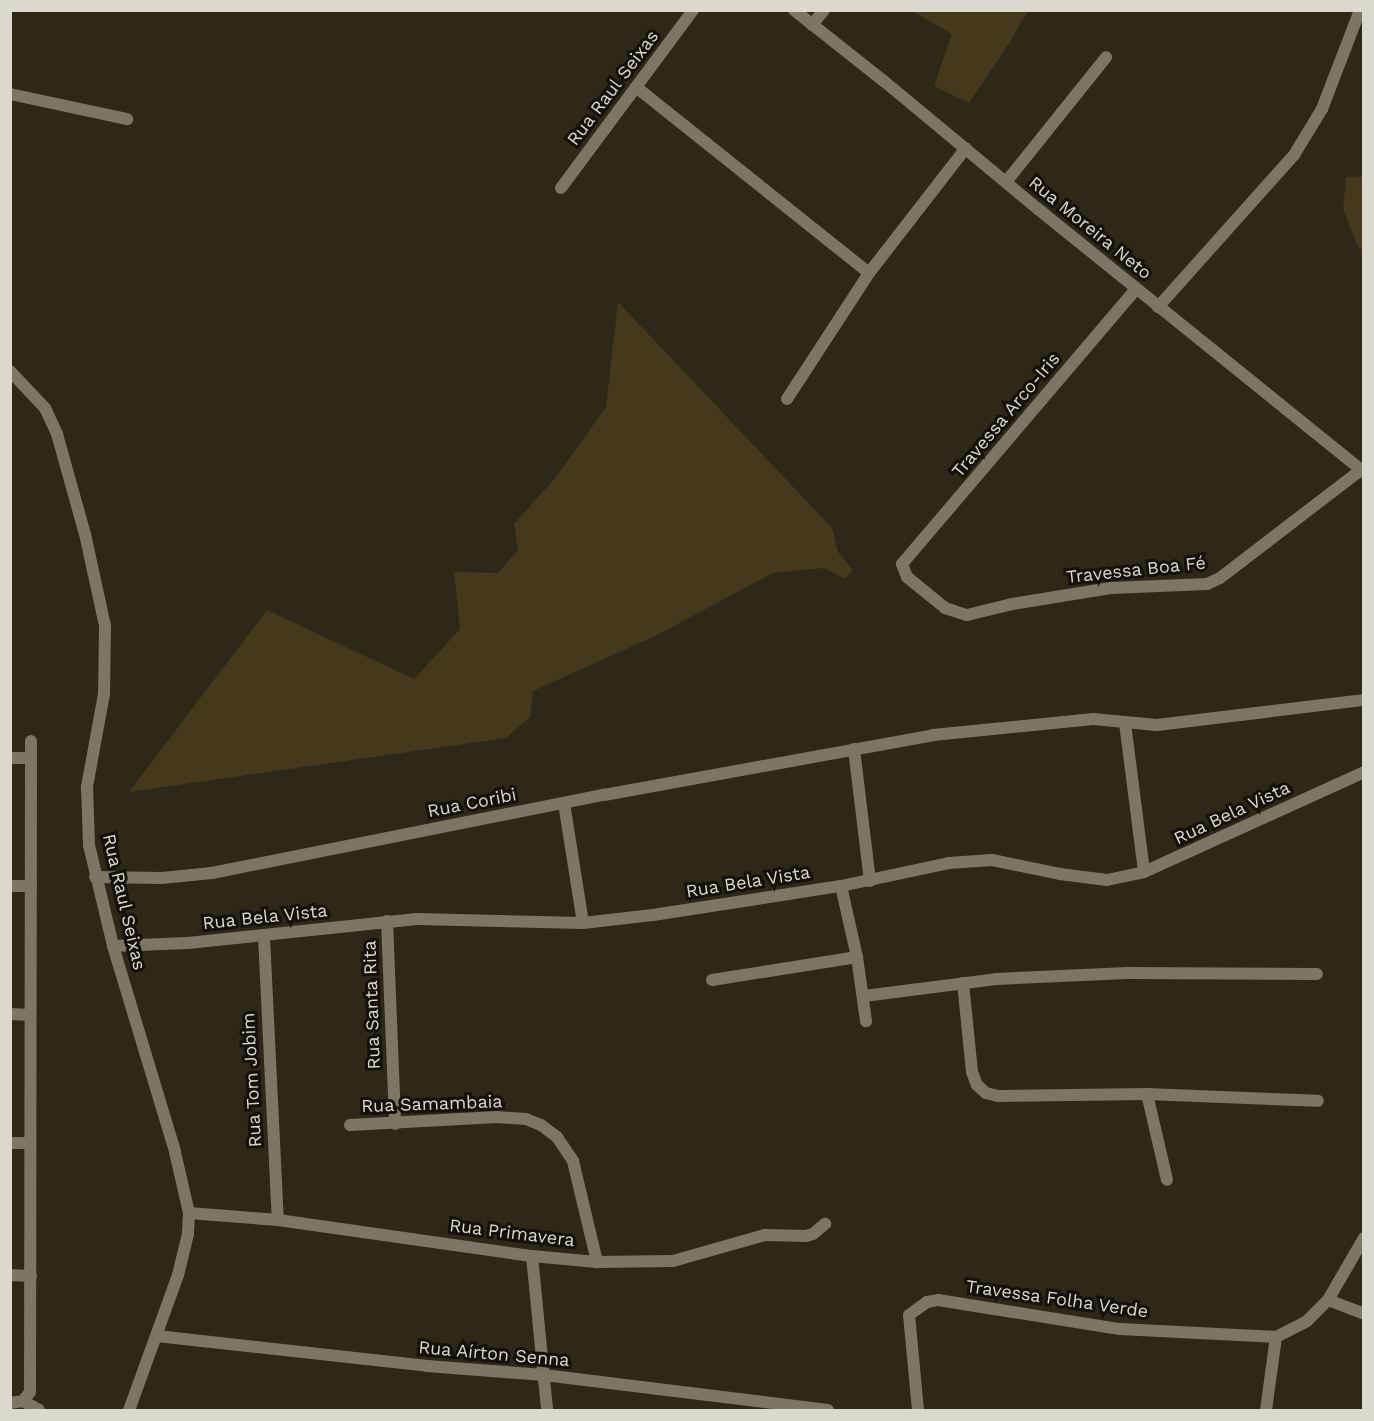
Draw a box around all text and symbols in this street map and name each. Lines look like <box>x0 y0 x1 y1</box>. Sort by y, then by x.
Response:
street label: Rua Raul Seixas <box>562 26 664 150</box>
street label: Rua Moreira Neto <box>1024 172 1156 284</box>
street label: Travessa Arco-Iris <box>947 348 1065 482</box>
street label: Travessa Boa Fé <box>1065 552 1207 588</box>
street label: Rua Bela Vista <box>1170 776 1294 850</box>
street label: Rua Coribi <box>425 784 519 822</box>
street label: Rua Raul Seixas <box>98 831 150 973</box>
street label: Rua Bela Vista <box>684 861 812 903</box>
street label: Rua Bela Vista <box>201 900 329 934</box>
street label: Rua Santa Rita <box>359 940 385 1070</box>
street label: Rua Tom Jobim <box>238 1011 266 1149</box>
street label: Rua Samambaia <box>361 1091 503 1117</box>
street label: Rua Primavera <box>448 1215 576 1251</box>
street label: Travessa Folha Verde <box>964 1275 1150 1323</box>
street label: Rua Aírton Senna <box>417 1337 571 1371</box>

